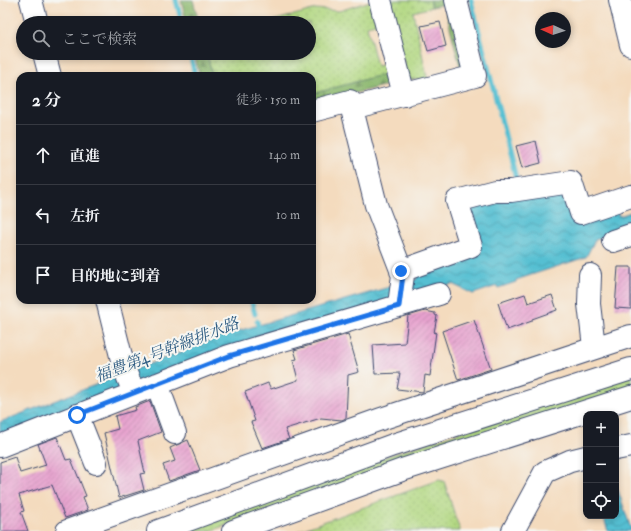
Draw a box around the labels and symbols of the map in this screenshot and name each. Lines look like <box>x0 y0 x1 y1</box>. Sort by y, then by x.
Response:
north arrow <box>535 12 571 48</box>
route end <box>392 262 410 280</box>
water label: 福豊第4号幹線排水路 <box>92 313 243 387</box>
route start <box>68 406 86 424</box>

